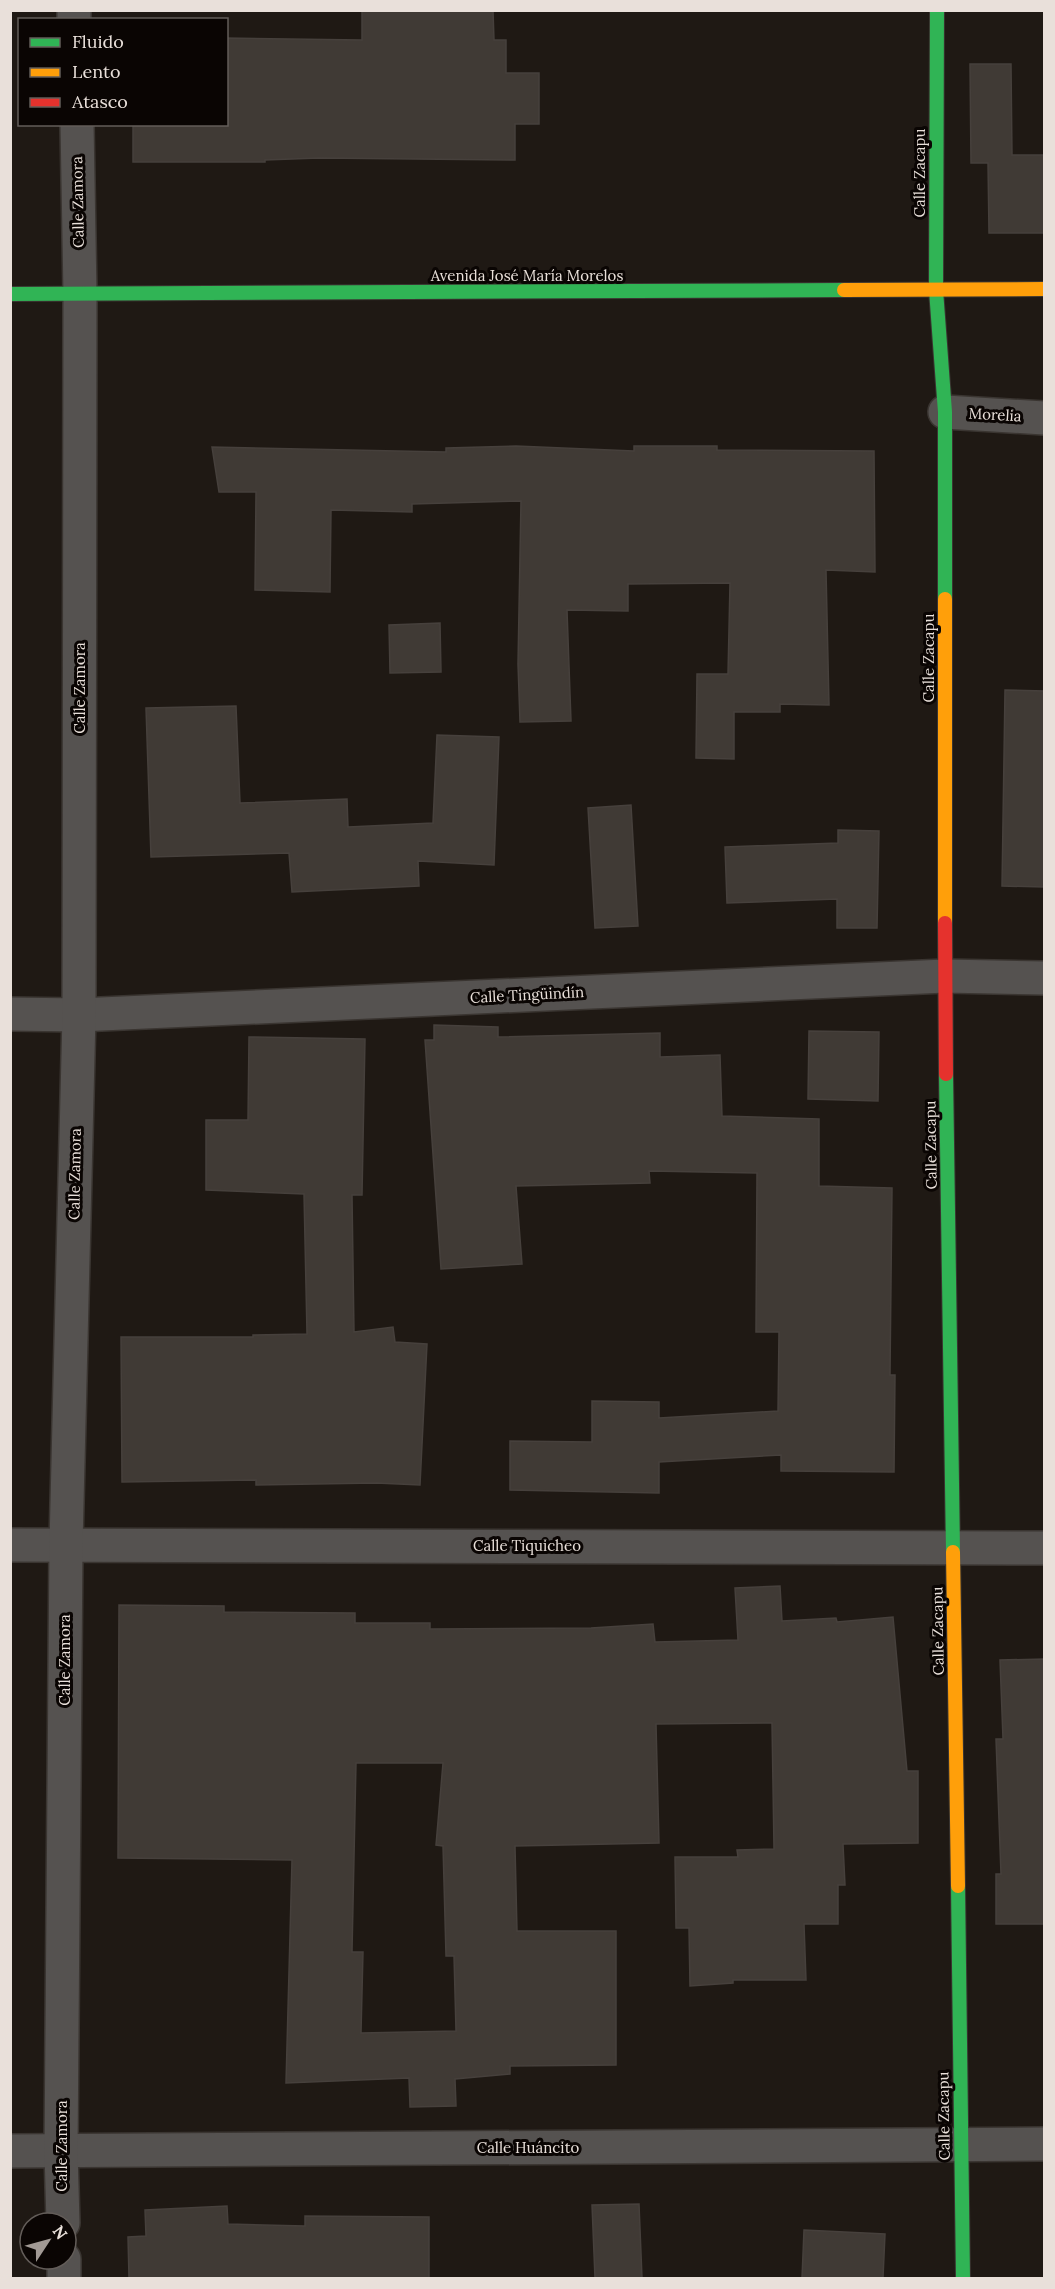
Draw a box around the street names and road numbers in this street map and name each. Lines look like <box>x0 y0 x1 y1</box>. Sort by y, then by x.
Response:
street label: Calle Zacapu <box>910 128 929 217</box>
street label: Calle Zamora <box>67 156 88 248</box>
street label: Avenida José María Morelos <box>430 266 623 285</box>
street label: Morelia <box>968 404 1022 425</box>
street label: Calle Zacapu <box>919 613 938 702</box>
street label: Calle Zamora <box>70 642 89 734</box>
street label: Calle Tingüindín <box>469 982 585 1007</box>
street label: Calle Zacapu <box>920 1100 941 1190</box>
street label: Calle Zamora <box>64 1128 85 1220</box>
street label: Calle Tiquicheo <box>473 1536 581 1555</box>
street label: Calle Zacapu <box>927 1586 948 1676</box>
street label: Calle Zamora <box>55 1614 74 1706</box>
street label: Calle Zacapu <box>933 2071 954 2161</box>
street label: Calle Zamora <box>52 2100 71 2192</box>
street label: Calle Huáncito <box>477 2138 580 2157</box>

